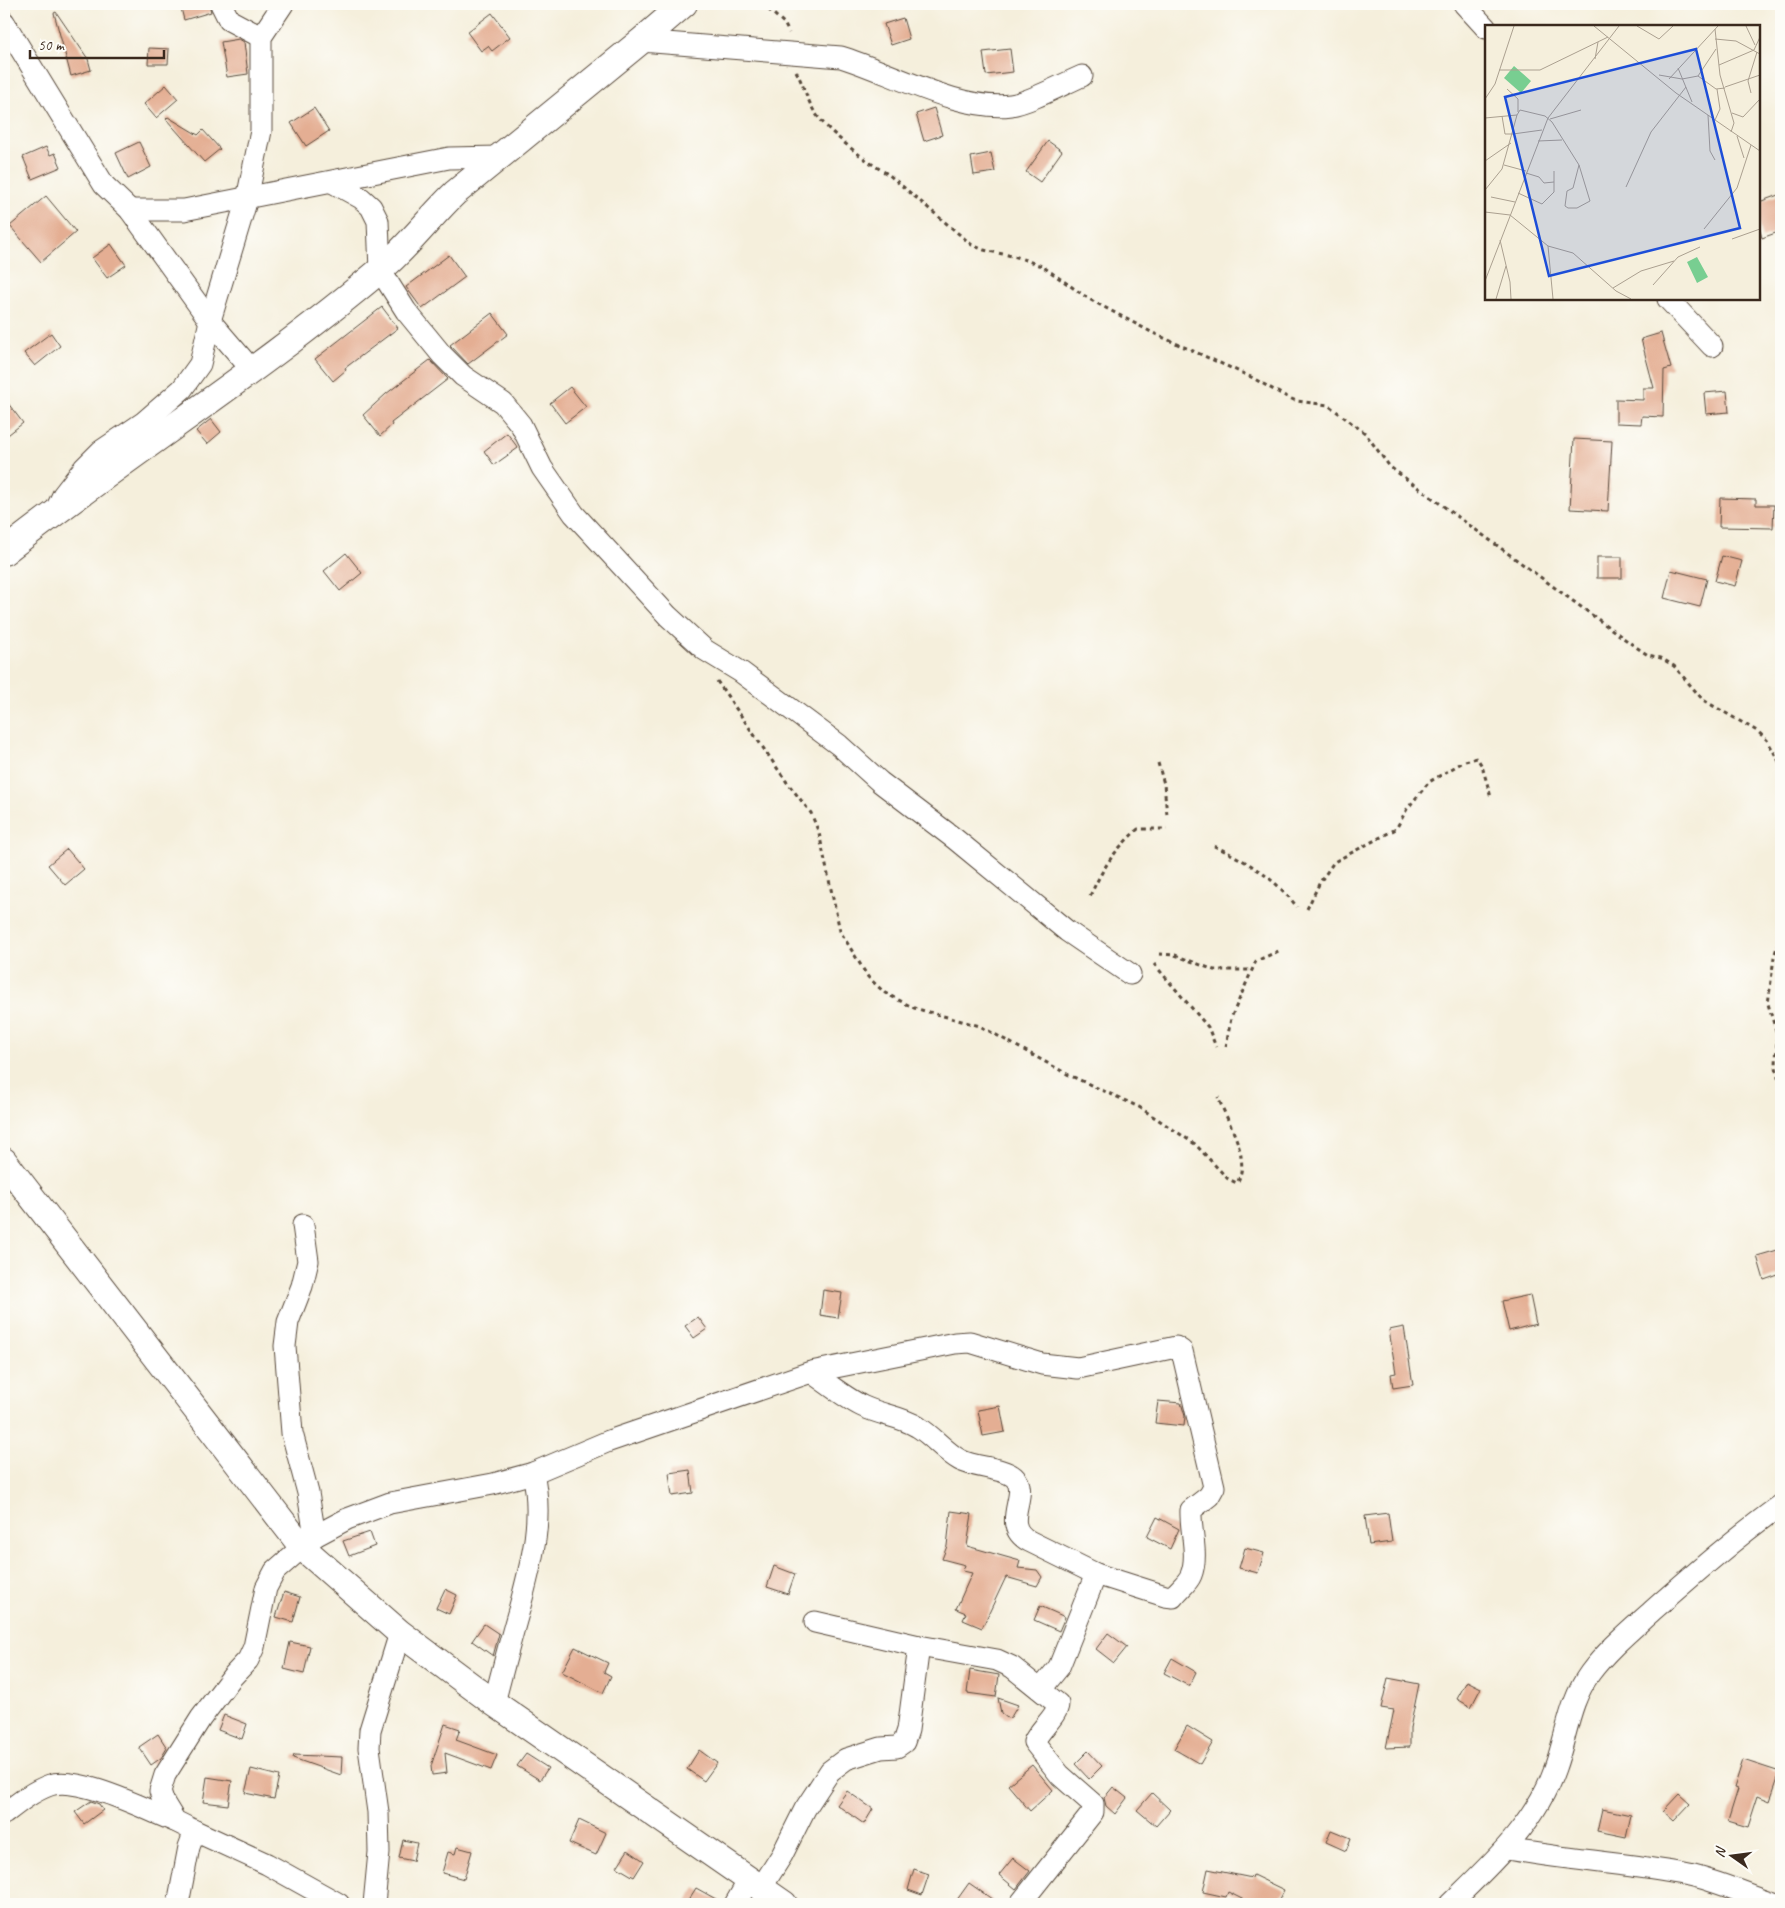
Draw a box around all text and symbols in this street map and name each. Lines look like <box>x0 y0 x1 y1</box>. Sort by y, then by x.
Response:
inset map <box>1485 25 1760 300</box>
scale bar <box>30 28 164 60</box>
text: 50 m <box>38 36 65 55</box>
north arrow <box>1708 1830 1758 1880</box>
text: N <box>1711 1844 1730 1859</box>

